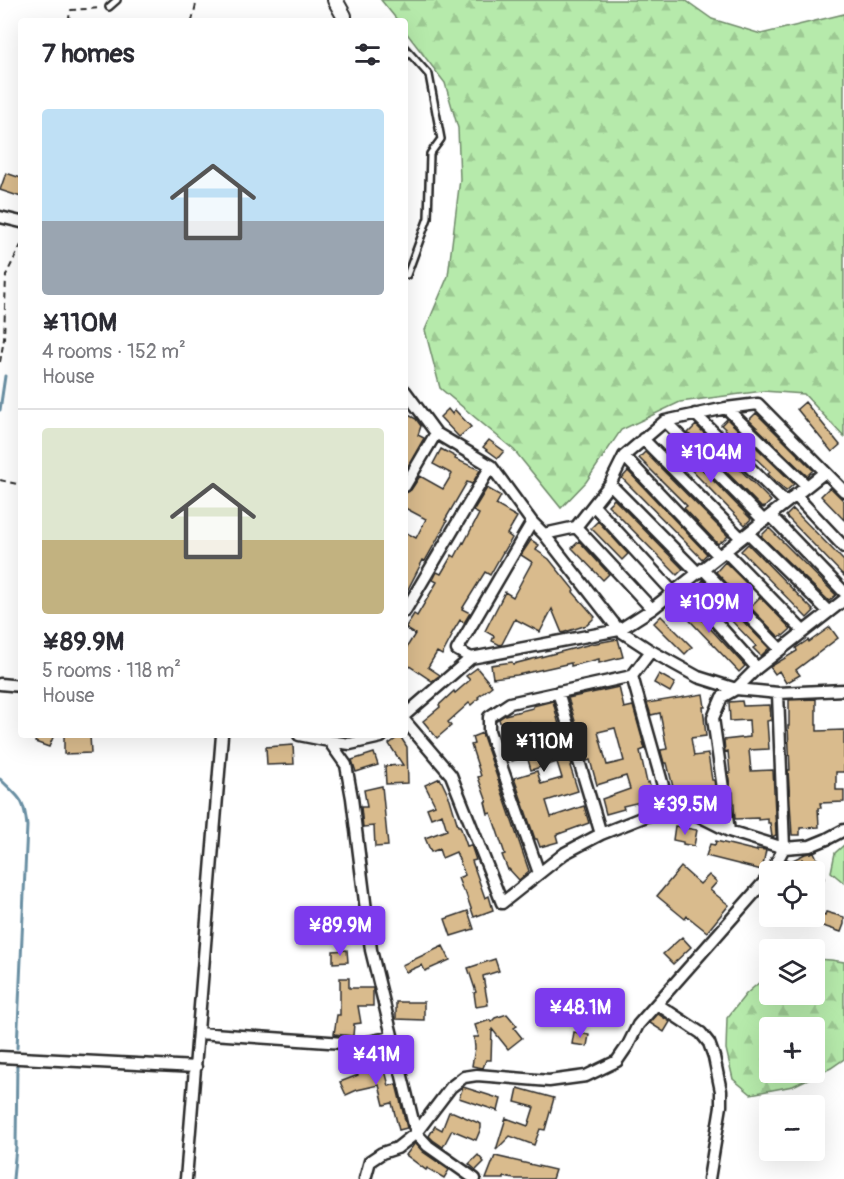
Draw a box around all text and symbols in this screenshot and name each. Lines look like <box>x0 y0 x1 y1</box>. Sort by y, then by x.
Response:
text: 7 homes <box>42 38 134 70</box>
icon: filters <box>351 38 384 71</box>
icon: home <box>159 148 267 256</box>
text: ¥110M <box>42 307 117 339</box>
text: 4 rooms · 152 m² <box>42 339 186 364</box>
text: House <box>42 364 94 389</box>
pin: ¥104M <box>669 433 753 484</box>
text: ¥104M <box>680 440 742 465</box>
icon: home <box>159 467 267 575</box>
pin: ¥109M <box>667 583 751 634</box>
text: ¥109M <box>679 590 739 615</box>
text: ¥89.9M <box>42 626 124 658</box>
text: 5 rooms · 118 m² <box>42 658 181 683</box>
text: House <box>42 683 94 708</box>
pin: ¥110M <box>502 722 586 773</box>
text: ¥110M <box>515 729 573 754</box>
pin: ¥39.5M <box>636 785 734 836</box>
text: ¥39.5M <box>653 792 717 817</box>
map controls <box>759 861 825 1161</box>
button: locate <box>759 861 825 927</box>
pin: ¥89.9M <box>291 906 389 957</box>
text: ¥89.9M <box>308 913 372 938</box>
button: layers <box>759 939 825 1005</box>
pin: ¥48.1M <box>531 988 629 1039</box>
text: ¥48.1M <box>549 995 611 1020</box>
button: + <box>759 1017 825 1083</box>
pin: ¥41M <box>340 1035 412 1086</box>
text: ¥41M <box>352 1042 400 1067</box>
button: − <box>759 1095 825 1161</box>

